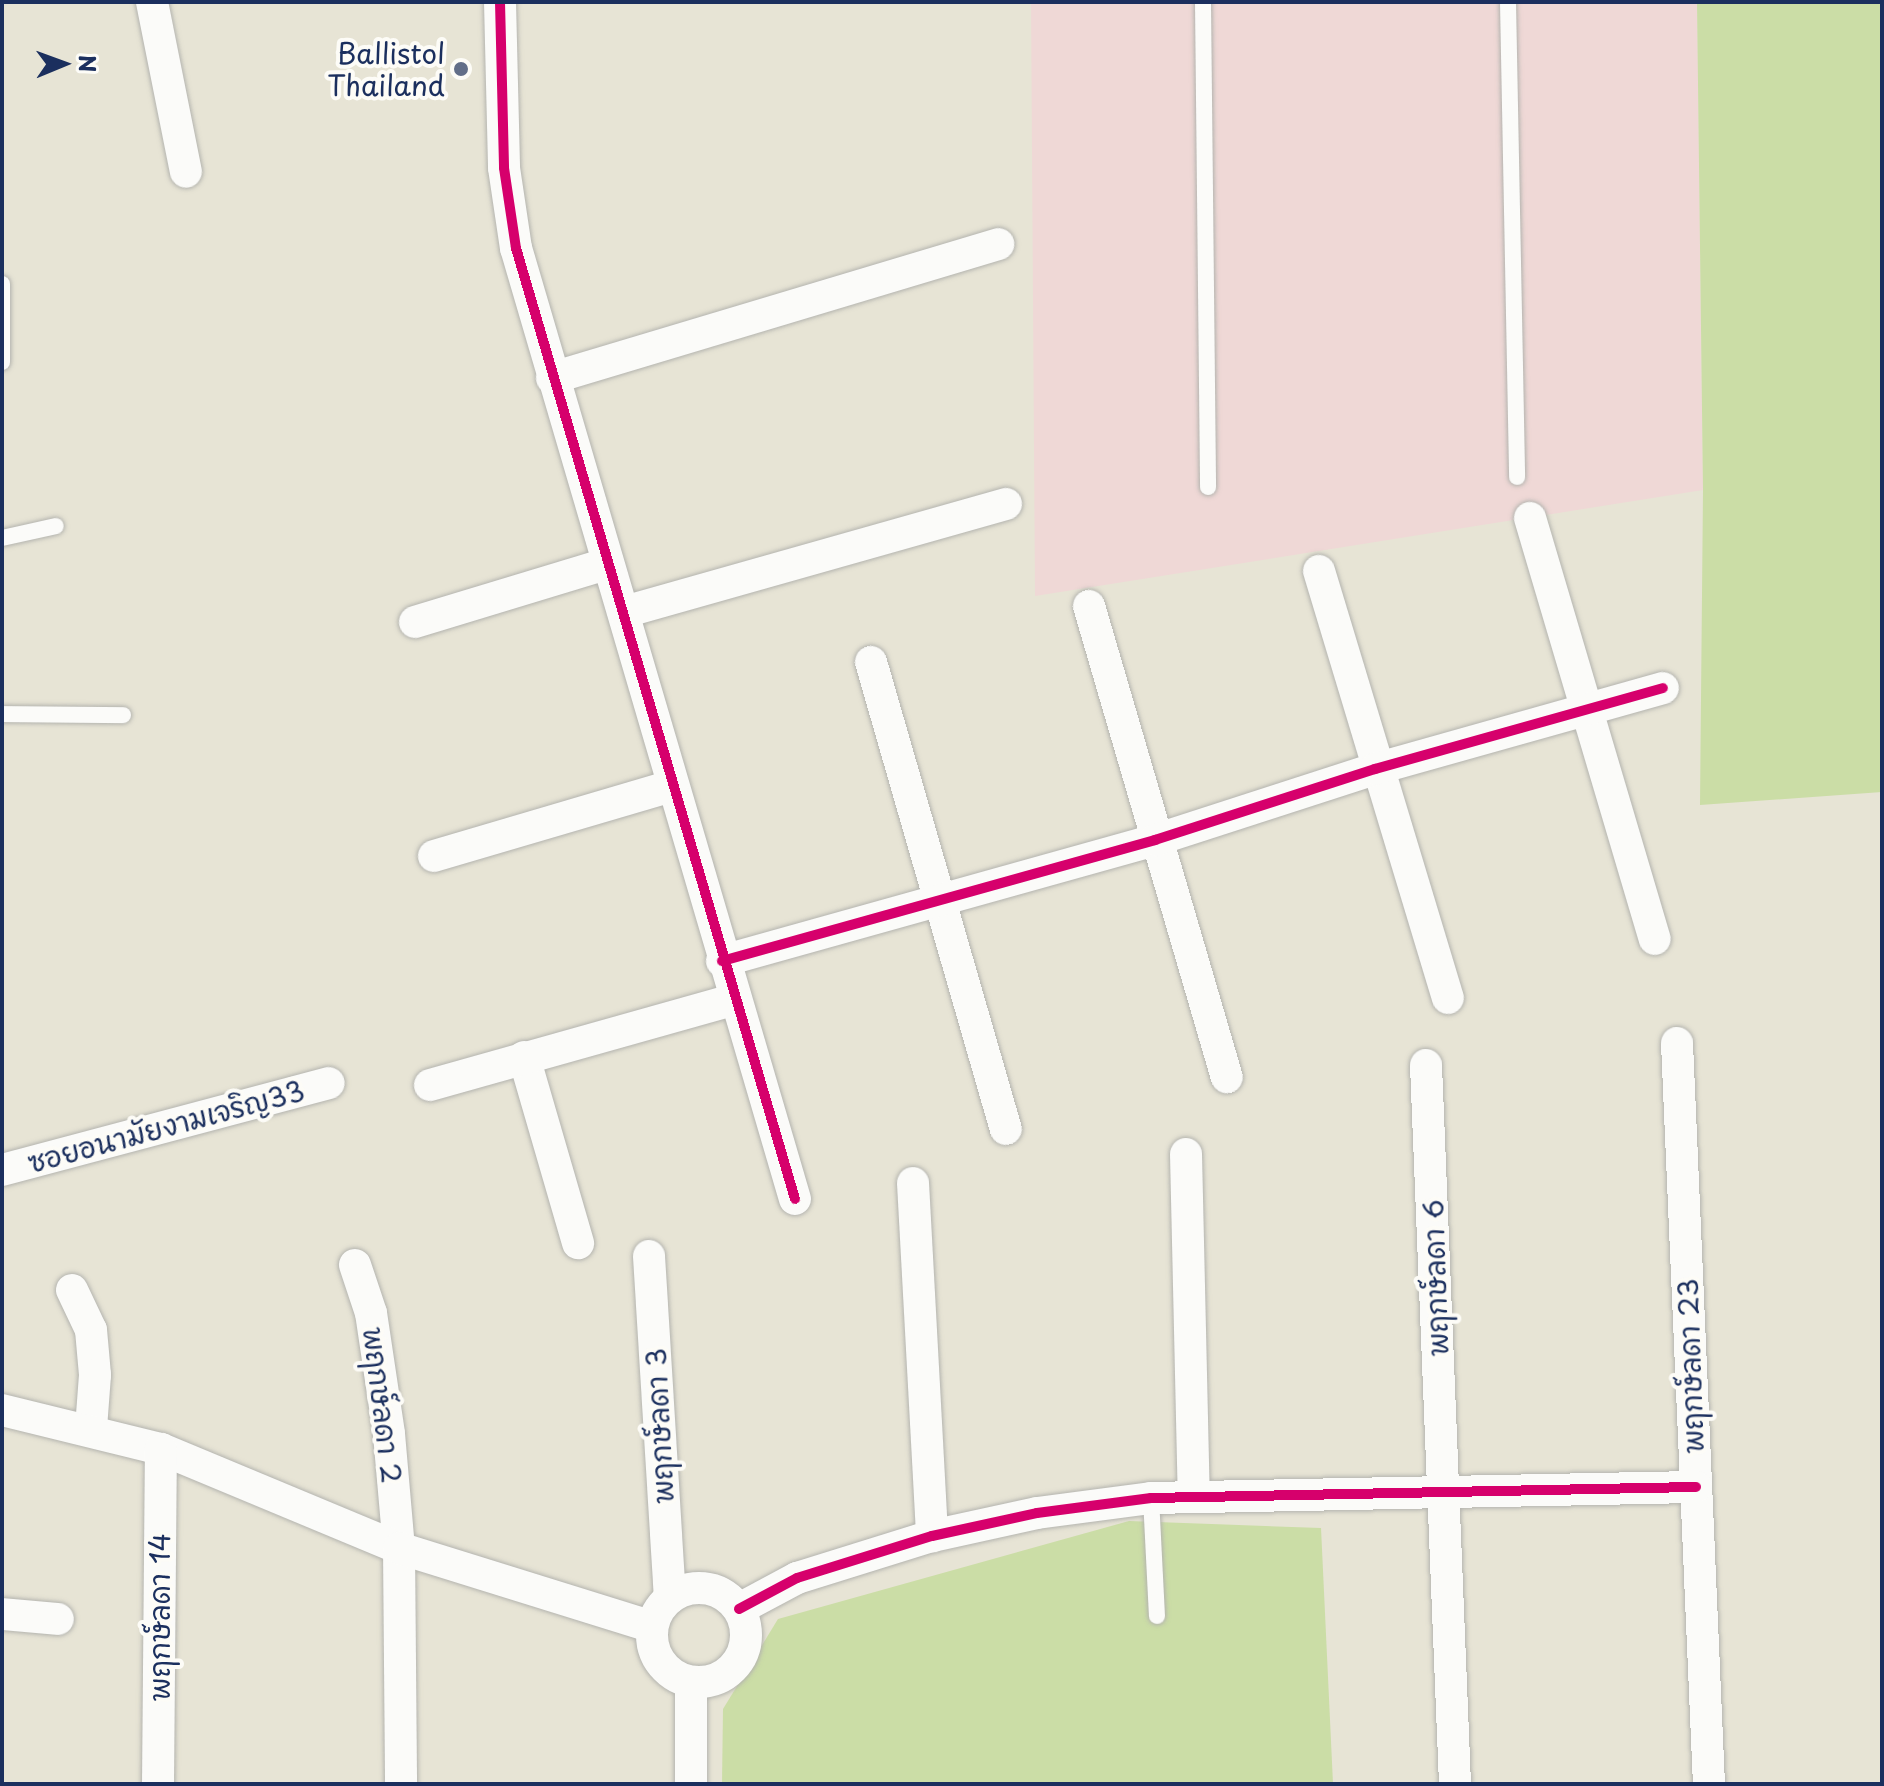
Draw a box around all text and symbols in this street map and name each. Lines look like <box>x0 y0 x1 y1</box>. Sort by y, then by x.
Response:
north arrow <box>24 24 104 104</box>
place label: Ballistol Thailand <box>327 36 445 102</box>
text: N <box>72 55 105 73</box>
marker: Ballistol Thailand <box>452 60 470 78</box>
street label: ซอยอนามัยงามเจริญ33 <box>24 1073 308 1179</box>
street label: พฤกษ์ลดา 6 <box>1415 1199 1455 1357</box>
street label: พฤกษ์ลดา 23 <box>1670 1278 1710 1454</box>
street label: พฤกษ์ลดา 2 <box>357 1325 409 1485</box>
street label: พฤกษ์ลดา 3 <box>638 1347 680 1505</box>
street label: พฤกษ์ลดา 14 <box>142 1533 176 1701</box>

